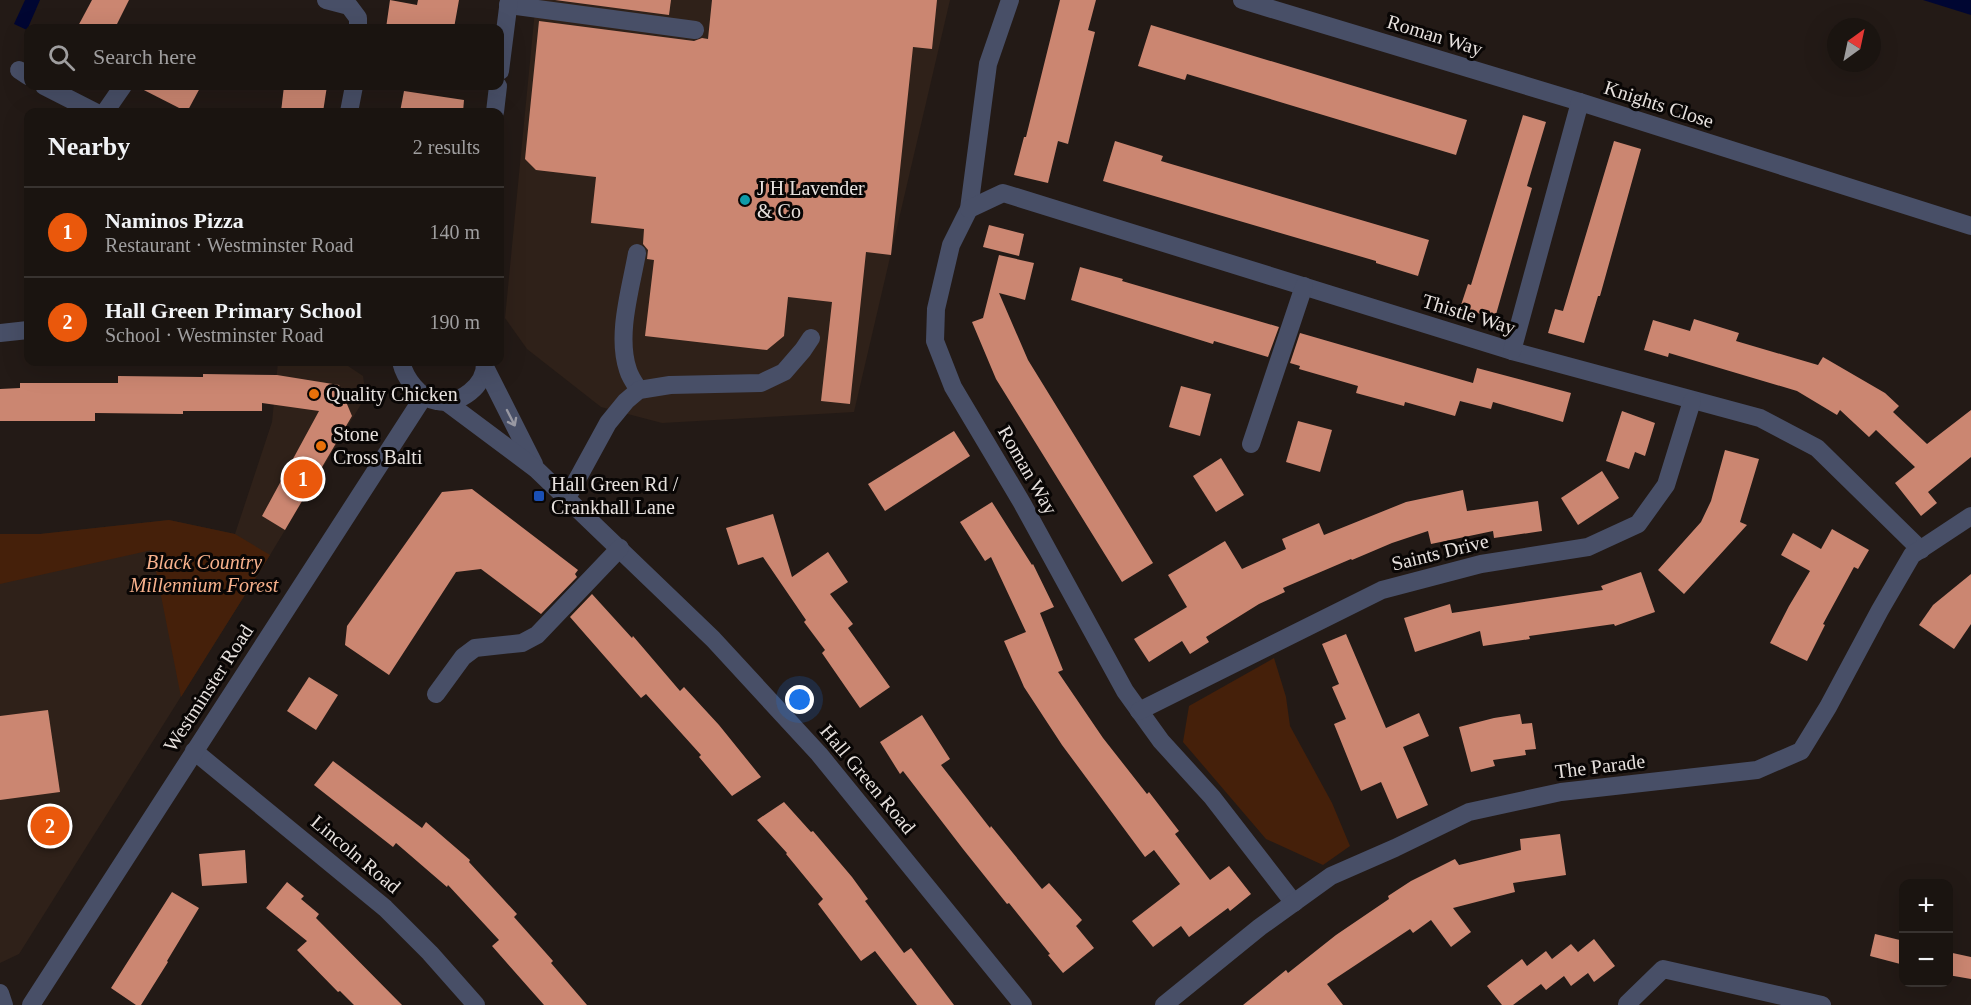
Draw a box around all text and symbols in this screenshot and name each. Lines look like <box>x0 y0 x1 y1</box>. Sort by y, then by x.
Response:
street label: Roman Way <box>1384 10 1485 61</box>
north arrow <box>1827 18 1881 72</box>
search box <box>24 24 504 90</box>
icon: search <box>45 41 78 74</box>
text: Search here <box>93 44 196 69</box>
street label: Knights Close <box>1601 76 1717 133</box>
text: Nearby <box>48 132 130 161</box>
text: 2 results <box>413 136 480 158</box>
place label: J H Lavender & Co <box>757 177 865 222</box>
marker: J H Lavender & Co <box>738 193 752 207</box>
text: Naminos Pizza <box>105 208 244 233</box>
text: 1 <box>63 221 73 243</box>
text: 140 m <box>429 221 480 243</box>
text: Restaurant · Westminster Road <box>105 234 354 256</box>
street label: Thistle Way <box>1419 289 1518 340</box>
text: Hall Green Primary School <box>105 298 362 323</box>
text: 2 <box>63 311 73 333</box>
text: 190 m <box>429 311 480 333</box>
text: School · Westminster Road <box>105 324 324 346</box>
place label: Quality Chicken <box>326 383 458 406</box>
marker: Quality Chicken <box>307 387 321 401</box>
one-way arrow <box>505 409 517 427</box>
street label: Roman Way <box>993 422 1062 519</box>
place label: Stone Cross Balti <box>333 423 423 468</box>
marker: Stone Cross Balti <box>314 439 328 453</box>
pin: 1 <box>284 456 322 502</box>
place label: Hall Green Rd / Crankhall Lane <box>551 473 679 518</box>
marker: Hall Green Rd / Crankhall Lane <box>532 489 546 503</box>
street label: Saints Drive <box>1389 529 1491 575</box>
park label: Black Country Millennium Forest <box>129 551 279 596</box>
street label: Westminster Road <box>159 620 257 756</box>
your location <box>785 685 814 714</box>
street label: Hall Green Road <box>816 720 920 838</box>
street label: The Parade <box>1554 750 1646 782</box>
pin: 2 <box>31 804 70 848</box>
street label: Lincoln Road <box>307 810 405 898</box>
map controls <box>1899 879 1953 987</box>
button: + <box>1899 879 1953 933</box>
button: − <box>1899 933 1953 987</box>

